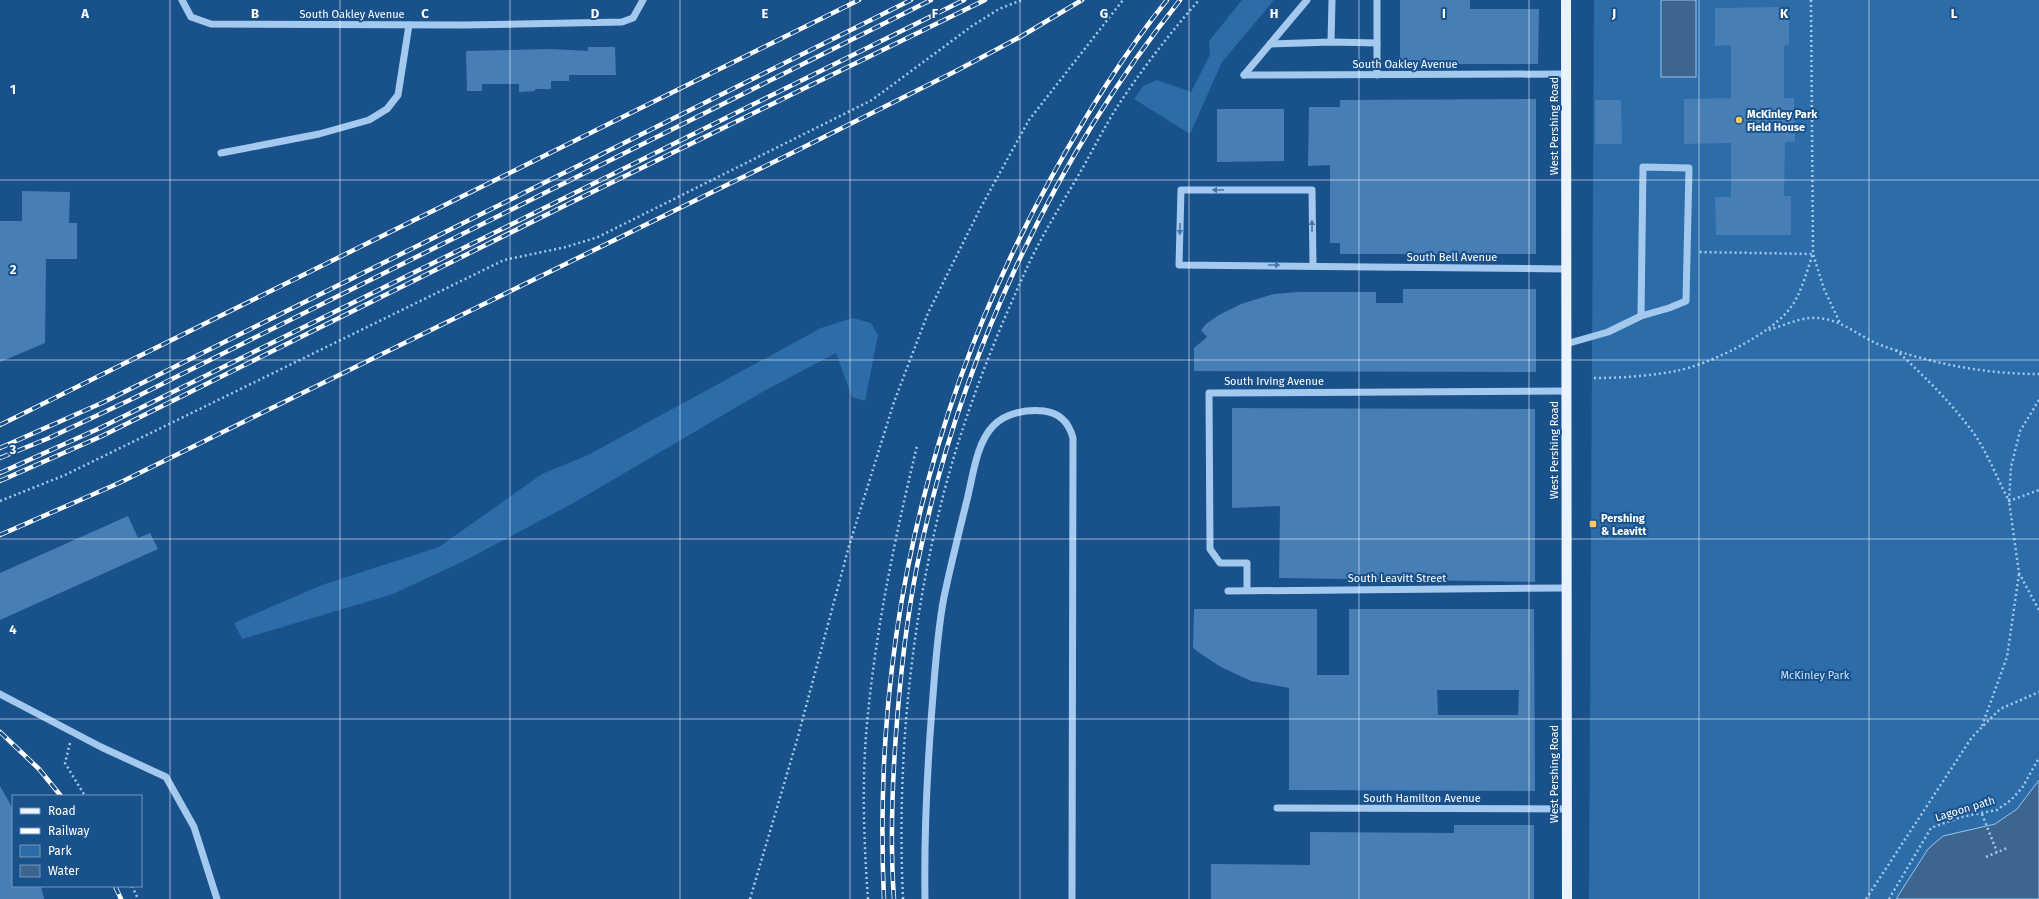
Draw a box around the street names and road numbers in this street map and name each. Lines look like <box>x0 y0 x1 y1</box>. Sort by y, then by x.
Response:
street label: South Oakley Avenue <box>299 8 405 21</box>
street label: South Oakley Avenue <box>1352 58 1458 71</box>
street label: West Pershing Road <box>1548 77 1561 175</box>
street label: South Bell Avenue <box>1407 251 1497 264</box>
street label: South Irving Avenue <box>1224 375 1324 388</box>
street label: West Pershing Road <box>1548 401 1561 499</box>
street label: South Leavitt Street <box>1348 572 1446 585</box>
street label: West Pershing Road <box>1548 725 1561 823</box>
street label: South Hamilton Avenue <box>1363 792 1481 805</box>
street label: Lagoon path <box>1934 794 1996 824</box>

